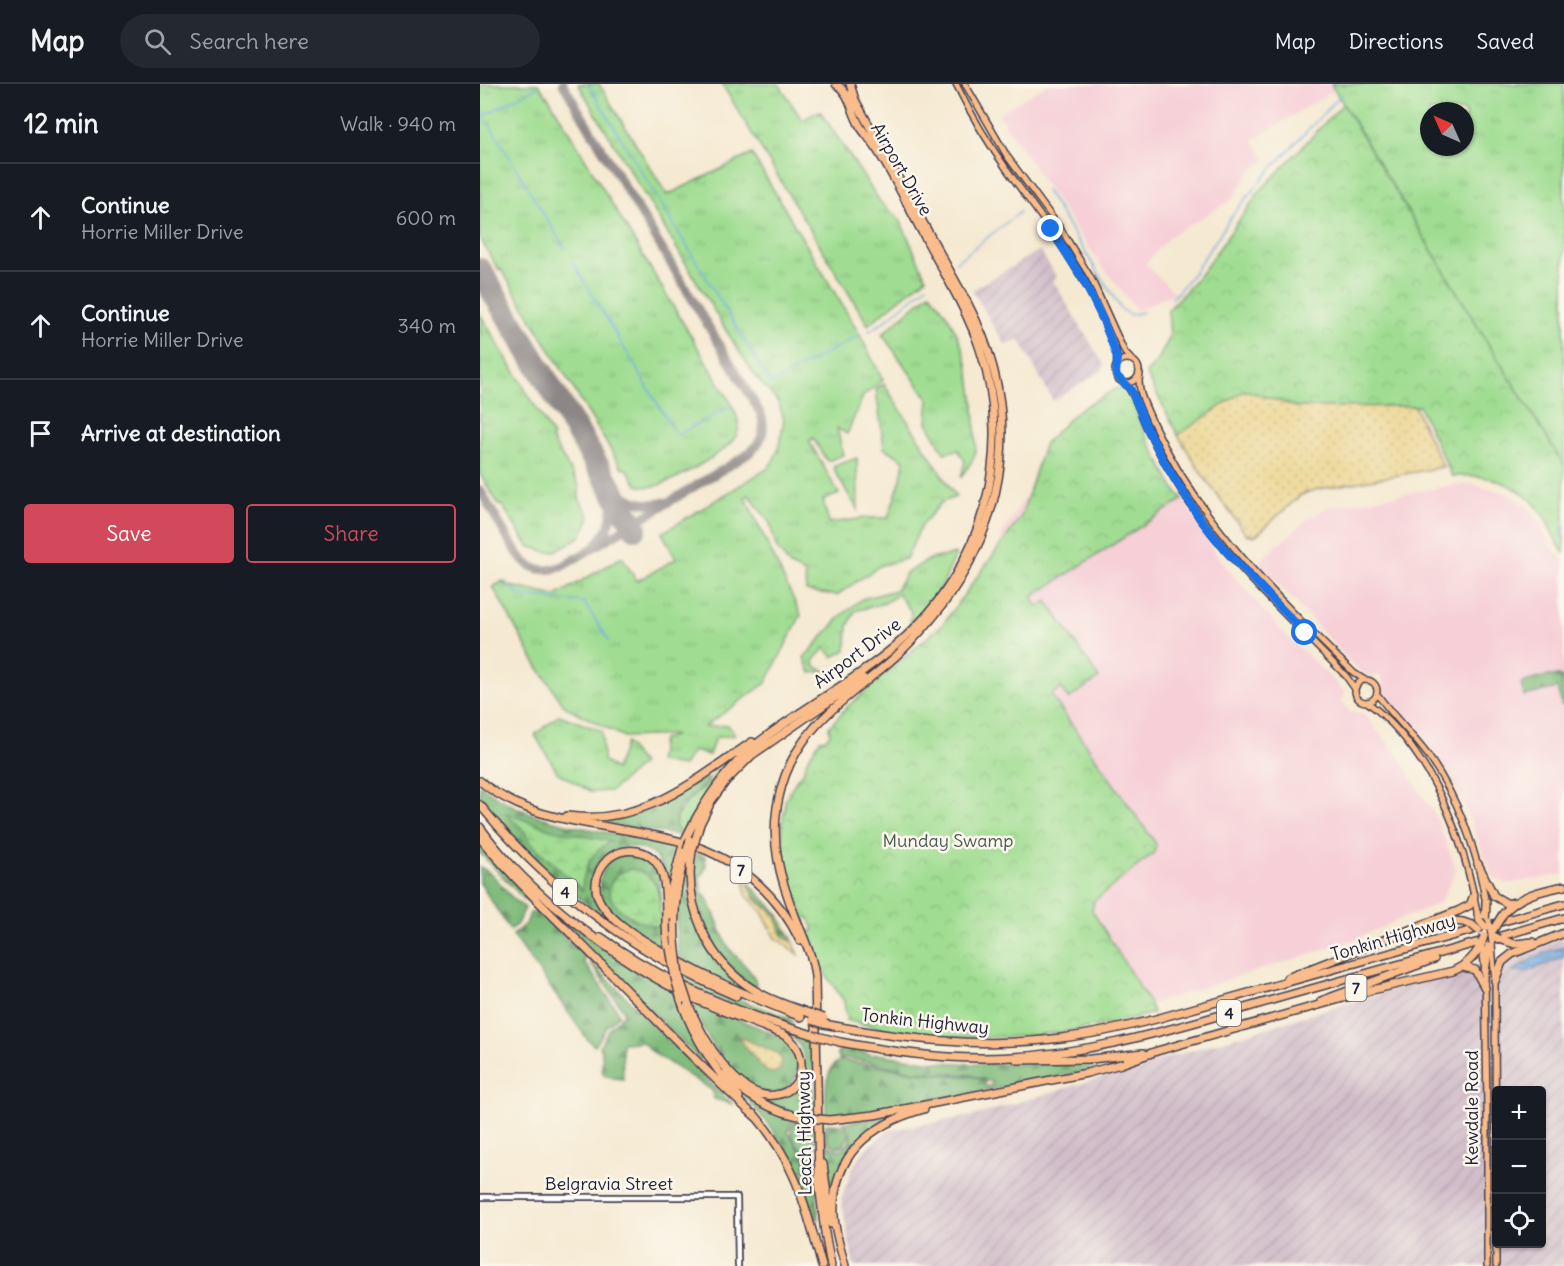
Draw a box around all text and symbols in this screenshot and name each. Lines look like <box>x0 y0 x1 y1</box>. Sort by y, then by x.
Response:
search box <box>120 14 540 68</box>
text: Map <box>30 23 84 59</box>
icon: search <box>141 25 174 58</box>
text: Search here <box>189 27 309 55</box>
text: Map <box>1275 28 1316 55</box>
text: Directions <box>1349 28 1443 55</box>
text: Saved <box>1476 28 1534 55</box>
north arrow <box>1420 102 1474 156</box>
text: 12 min <box>24 107 98 140</box>
text: Walk · 940 m <box>340 111 456 136</box>
street label: Airport Drive <box>866 118 938 220</box>
text: Continue <box>81 191 170 219</box>
icon: ahead <box>24 201 57 234</box>
text: 600 m <box>396 205 456 230</box>
route end <box>1037 215 1063 241</box>
text: Horrie Miller Drive <box>81 219 244 244</box>
text: Continue <box>81 299 170 327</box>
icon: ahead <box>24 309 57 342</box>
text: 340 m <box>398 313 456 338</box>
text: Horrie Miller Drive <box>81 327 244 352</box>
icon: arrive <box>24 417 57 450</box>
text: Arrive at destination <box>81 419 281 447</box>
button: Save <box>24 504 234 563</box>
button: Share <box>246 504 456 563</box>
street label: Airport Drive <box>809 613 905 693</box>
route start <box>1291 619 1317 645</box>
park label: Munday Swamp <box>883 829 1014 852</box>
road number: 7 <box>730 857 752 883</box>
road number: 4 <box>553 879 577 905</box>
street label: Tonkin Highway <box>1328 908 1458 966</box>
road number: 7 <box>1346 975 1366 1001</box>
road number: 4 <box>1217 1000 1241 1026</box>
street label: Tonkin Highway <box>860 1003 990 1039</box>
street label: Kewdale Road <box>1460 1050 1483 1166</box>
street label: Leach Highway <box>791 1070 817 1196</box>
map controls <box>1492 1086 1546 1248</box>
button: + <box>1492 1086 1546 1140</box>
button: − <box>1492 1140 1546 1194</box>
street label: Belgravia Street <box>545 1172 673 1195</box>
button: locate <box>1492 1194 1546 1248</box>

